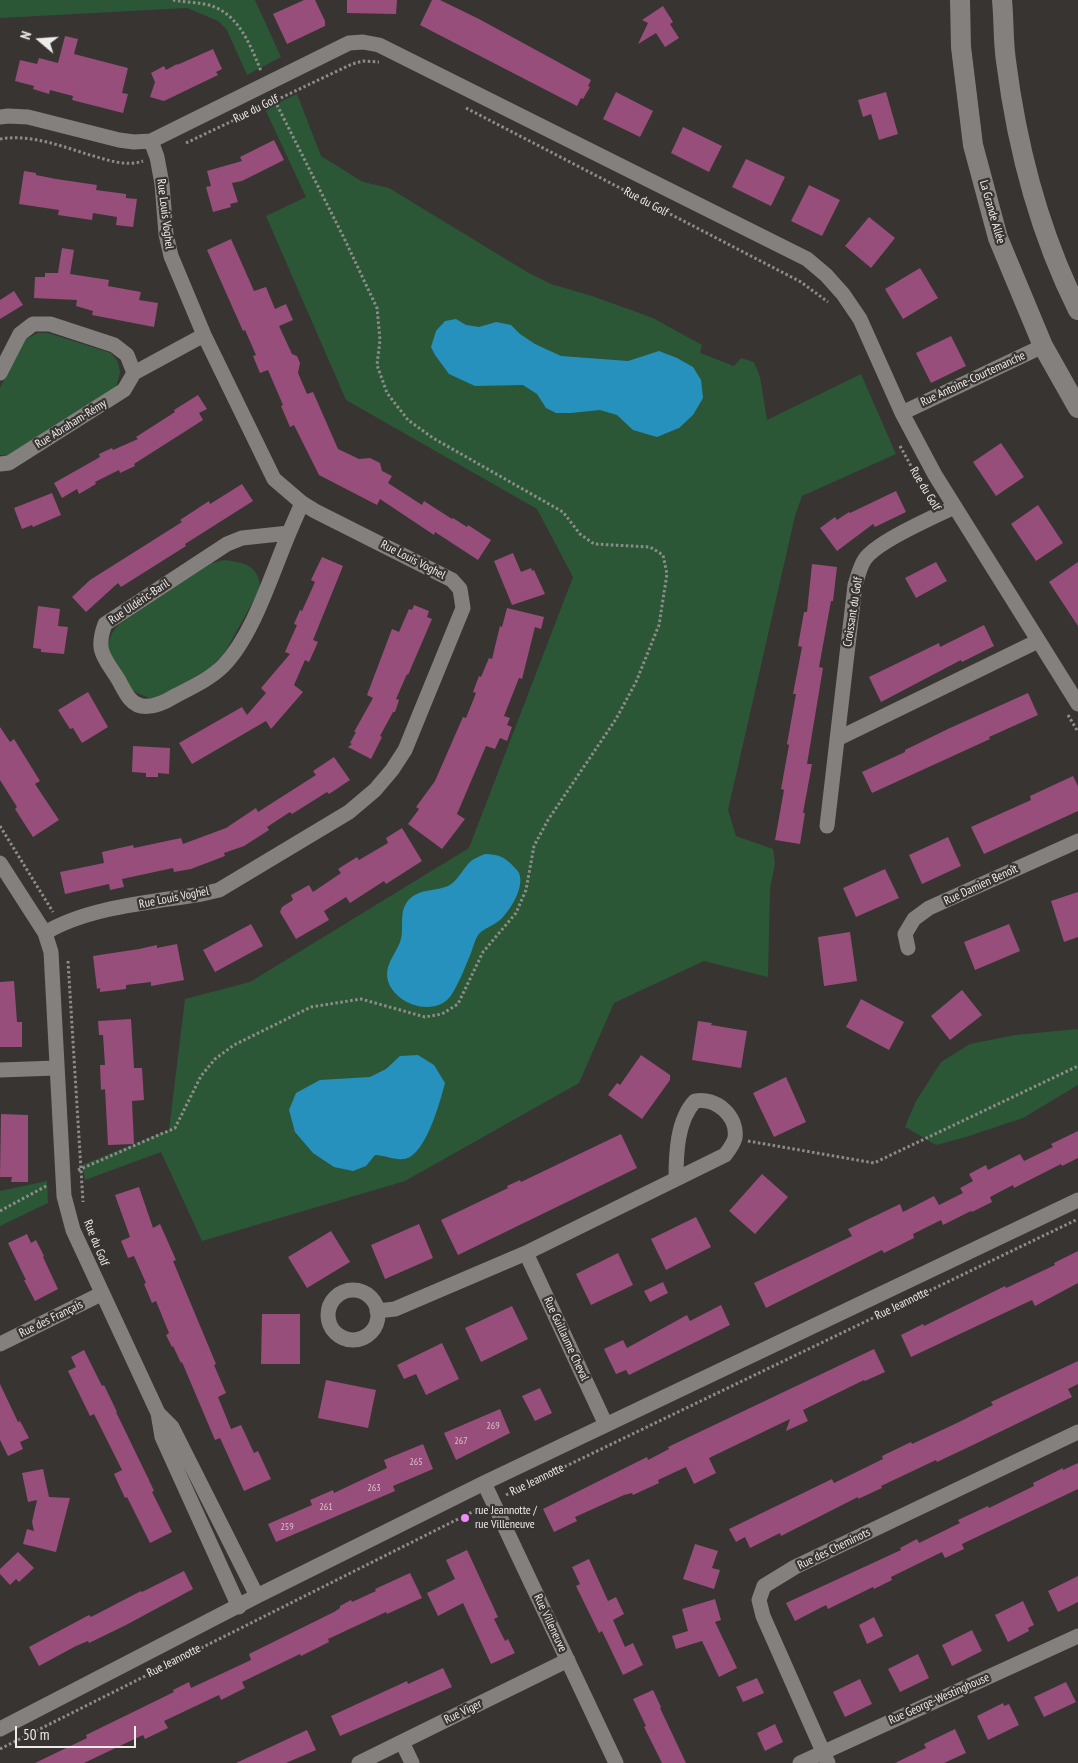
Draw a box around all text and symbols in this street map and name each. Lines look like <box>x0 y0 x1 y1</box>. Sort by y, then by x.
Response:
north arrow <box>15 15 65 65</box>
text: N <box>16 29 35 42</box>
street label: Rue du Golf <box>231 92 281 126</box>
street label: Rue Louis Voghel <box>154 178 176 250</box>
street label: La Grande Allée <box>976 179 1008 245</box>
street label: Rue du Golf <box>621 184 671 220</box>
street label: Rue Antoine-Courtemanche <box>918 348 1028 410</box>
street label: Rue Abraham-Rémy <box>33 396 109 452</box>
street label: Rue du Golf <box>906 465 944 513</box>
street label: Rue Louis Voghel <box>378 537 448 583</box>
street label: Rue Uldéric-Baril <box>106 576 172 628</box>
street label: Croissant du Golf <box>840 576 866 648</box>
street label: Rue Damien Benoît <box>942 862 1020 908</box>
street label: Rue Louis Voghel <box>138 884 210 912</box>
street label: Rue du Golf <box>80 1218 112 1268</box>
street label: Rue Jeannotte <box>873 1285 931 1323</box>
street label: Rue Guillaume Cheval <box>540 1295 592 1383</box>
street label: Rue des Français <box>17 1297 85 1341</box>
house number: 269 <box>486 1420 500 1432</box>
house number: 267 <box>454 1435 468 1447</box>
house number: 265 <box>409 1456 423 1468</box>
street label: Rue Jeannotte <box>508 1461 566 1499</box>
house number: 263 <box>367 1482 381 1494</box>
house number: 261 <box>319 1501 333 1513</box>
place label: rue Jeannotte / rue Villeneuve <box>475 1504 537 1532</box>
marker: rue Jeannotte / rue Villeneuve <box>459 1512 471 1524</box>
house number: 259 <box>280 1521 294 1533</box>
street label: Rue des Cheminots <box>795 1525 873 1573</box>
street label: Rue Villeneuve <box>530 1592 570 1654</box>
street label: Rue Jeannotte <box>145 1641 203 1681</box>
street label: Rue George-Westinghouse <box>886 1670 992 1728</box>
street label: Rue Viger <box>442 1697 484 1727</box>
scale bar <box>18 1716 139 1748</box>
text: 50 m <box>23 1725 49 1744</box>

